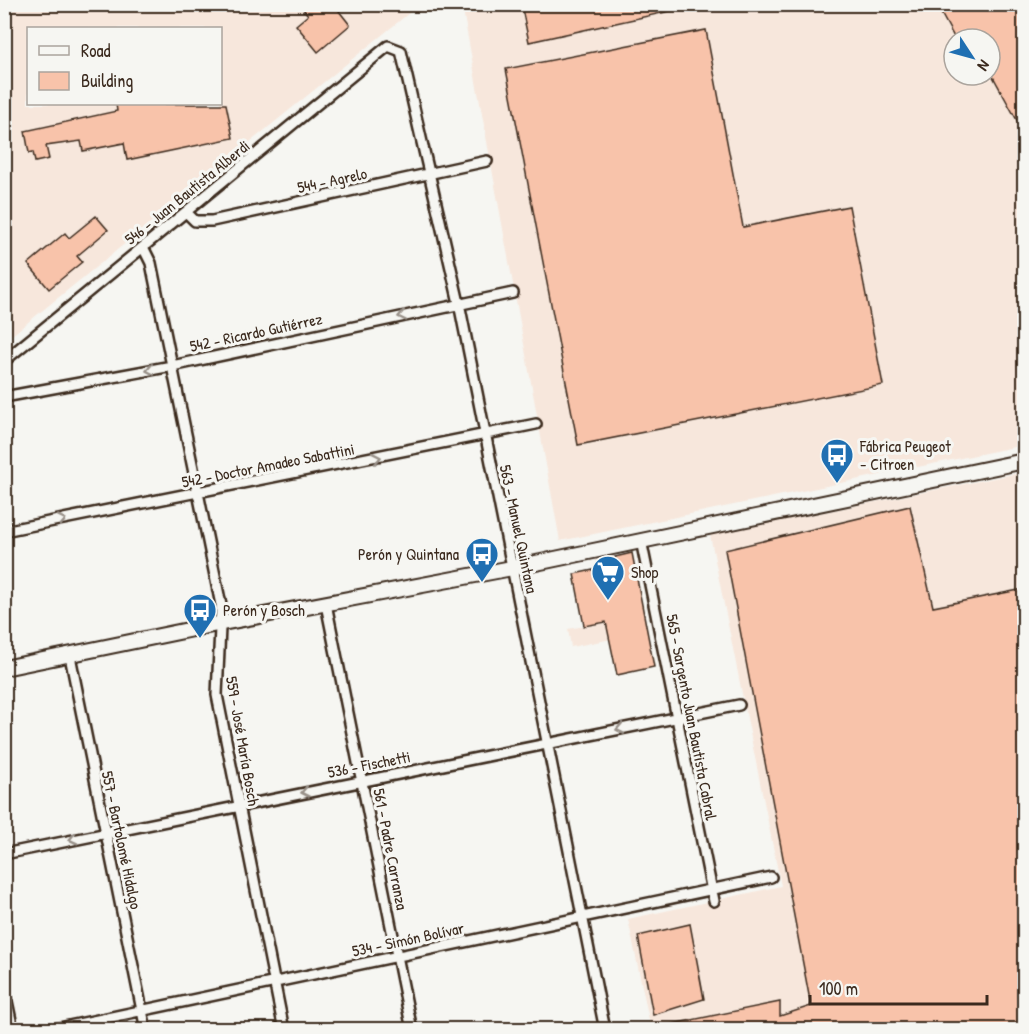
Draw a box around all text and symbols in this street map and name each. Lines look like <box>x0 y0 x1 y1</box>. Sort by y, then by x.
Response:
legend <box>27 27 222 105</box>
north arrow <box>942 27 1002 87</box>
text: Road <box>81 38 111 63</box>
text: N <box>972 56 996 76</box>
text: Building <box>81 68 133 93</box>
street label: 546 - Juan Bautista Alberdi <box>120 135 254 249</box>
street label: 544 - Agrelo <box>295 162 369 198</box>
street label: 542 - Ricardo Gutiérrez <box>188 307 324 357</box>
one-way arrow <box>397 308 407 321</box>
one-way arrow <box>145 363 155 376</box>
place label: Fábrica Peugeot - Citroen <box>859 435 951 475</box>
street label: 542 - Doctor Amadeo Sabattini <box>180 437 356 493</box>
bus stop icon: Fábrica Peugeot - Citroen <box>819 437 855 484</box>
one-way arrow <box>372 452 382 465</box>
street label: 563 - Manuel Quintana <box>495 463 543 595</box>
one-way arrow <box>57 514 67 527</box>
bus stop icon: Perón y Quintana <box>464 536 500 583</box>
place label: Perón y Quintana <box>358 543 459 565</box>
supermarket icon: Shop <box>590 554 626 601</box>
place label: Shop <box>631 561 659 583</box>
bus stop icon: Perón y Bosch <box>182 592 218 639</box>
place label: Perón y Bosch <box>223 599 305 621</box>
street label: 565 - Sargento Juan Bautista Cabral <box>661 612 723 822</box>
street label: 559 - José María Bosch <box>221 675 265 808</box>
one-way arrow <box>615 722 625 735</box>
street label: 536 - Fischetti <box>326 745 412 783</box>
street label: 557 - Bartolomé Hidalgo <box>97 769 148 912</box>
one-way arrow <box>300 785 310 798</box>
street label: 561 - Padre Carranza <box>368 786 414 912</box>
one-way arrow <box>68 831 78 844</box>
street label: 534 - Simón Bolívar <box>350 916 466 962</box>
scale bar <box>810 968 987 1006</box>
text: 100 m <box>819 976 858 1001</box>

